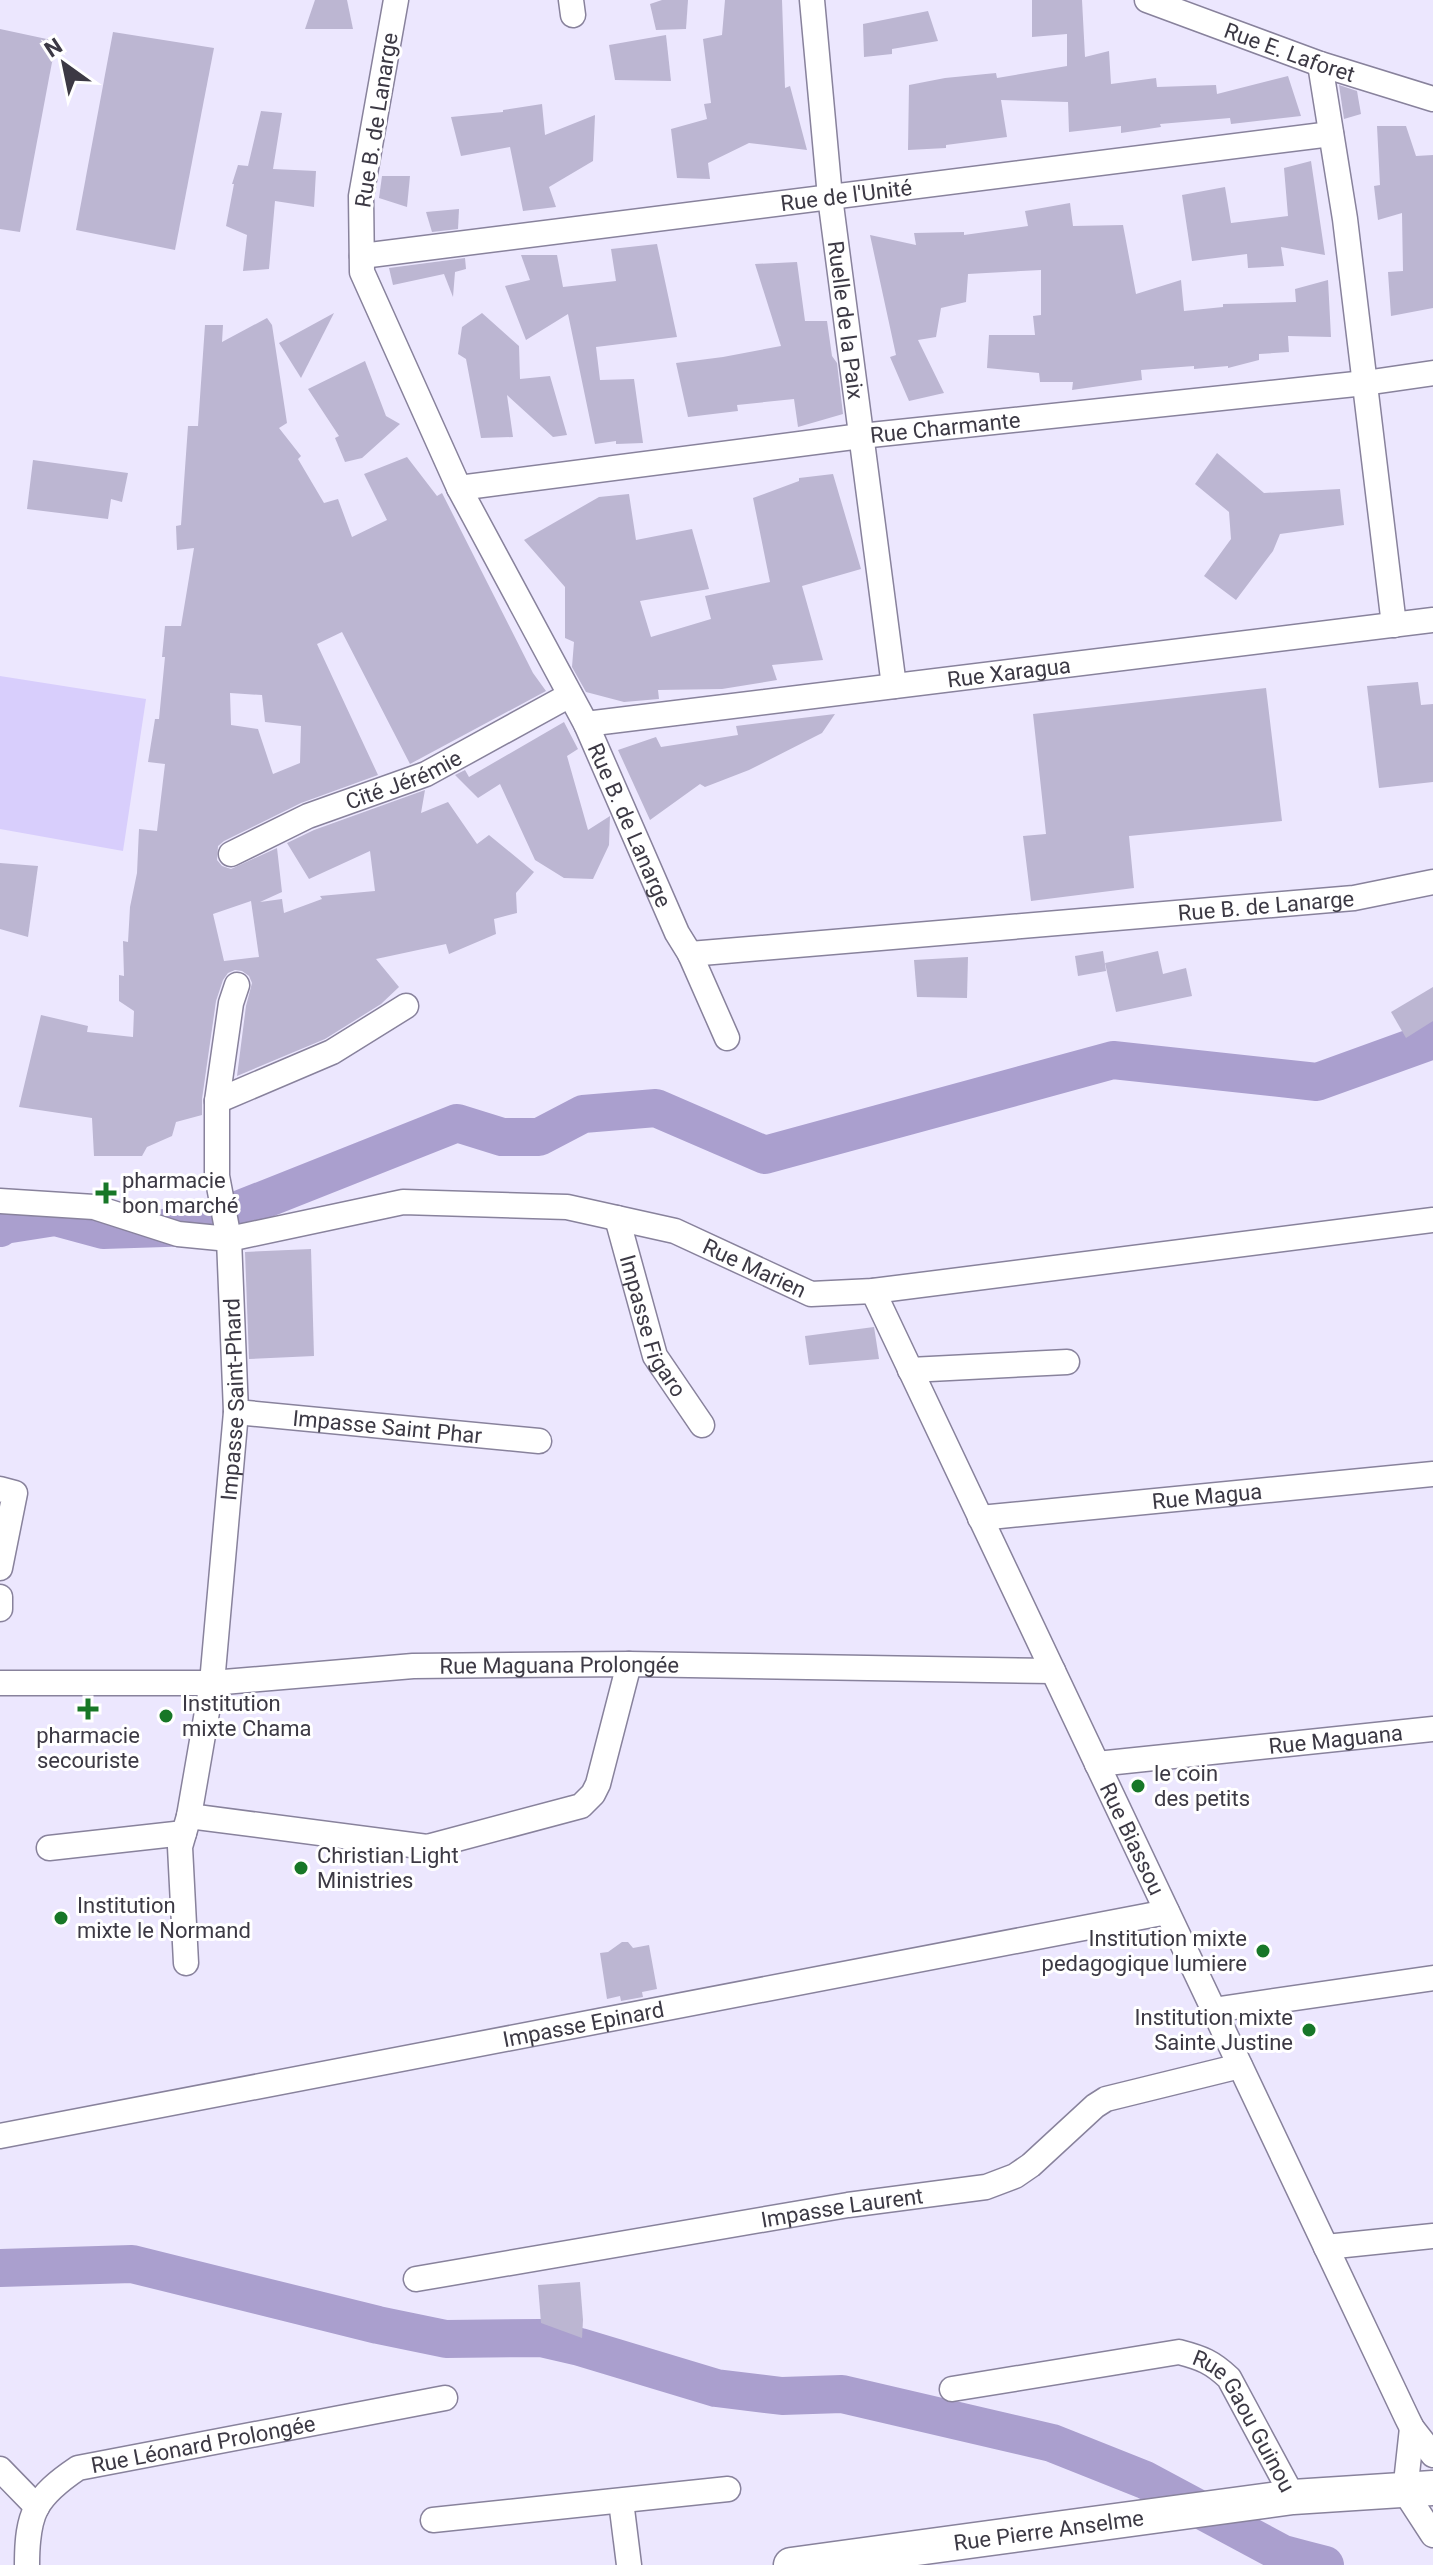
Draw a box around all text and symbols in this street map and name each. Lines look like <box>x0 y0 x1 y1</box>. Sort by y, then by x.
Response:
street label: Rue E. Laforet <box>1221 18 1358 87</box>
north arrow <box>24 24 104 104</box>
street label: Rue B. de Lanarge <box>350 31 403 209</box>
text: N <box>40 33 67 62</box>
street label: Rue de l'Unité <box>779 175 913 216</box>
street label: Ruelle de la Paix <box>823 239 868 401</box>
street label: Rue Charmante <box>869 407 1022 448</box>
street label: Rue Xaragua <box>946 653 1072 693</box>
street label: Rue B. de Lanarge <box>583 739 676 911</box>
street label: Cité Jérémie <box>342 745 466 815</box>
street label: Rue B. de Lanarge <box>1177 886 1355 926</box>
place label: pharmacie bon marché <box>122 1168 238 1218</box>
marker: pharmacie bon marché <box>97 1184 115 1202</box>
street label: Rue Marien <box>699 1234 810 1303</box>
street label: Impasse Figaro <box>615 1252 691 1402</box>
street label: Impasse Saint-Phard <box>216 1298 249 1502</box>
street label: Impasse Saint Phar <box>291 1405 484 1449</box>
street label: Rue Magua <box>1151 1479 1263 1514</box>
street label: Rue Maguana Prolongée <box>439 1652 679 1679</box>
place label: Institution mixte Chama <box>182 1691 312 1741</box>
marker: pharmacie secouriste <box>79 1700 97 1718</box>
marker: Institution mixte Chama <box>157 1707 175 1725</box>
street label: Rue Maguana <box>1268 1720 1404 1759</box>
place label: pharmacie secouriste <box>36 1723 140 1773</box>
place label: le coin des petits <box>1154 1761 1250 1811</box>
marker: le coin des petits <box>1129 1777 1147 1795</box>
street label: Rue Biassou <box>1095 1779 1169 1899</box>
place label: Christian Light Ministries <box>317 1843 459 1893</box>
marker: Christian Light Ministries <box>292 1859 310 1877</box>
place label: Institution mixte le Normand <box>77 1893 251 1943</box>
marker: Institution mixte le Normand <box>52 1909 70 1927</box>
place label: Institution mixte pedagogique lumiere <box>1042 1926 1247 1976</box>
marker: Institution mixte pedagogique lumiere <box>1254 1942 1272 1960</box>
street label: Impasse Epinard <box>501 1997 666 2052</box>
place label: Institution mixte Sainte Justine <box>1135 2005 1293 2055</box>
marker: Institution mixte Sainte Justine <box>1300 2021 1318 2039</box>
street label: Impasse Laurent <box>759 2183 925 2233</box>
street label: Rue Gaou Guinou <box>1189 2345 1300 2496</box>
street label: Rue Léonard Prolongée <box>89 2411 317 2478</box>
street label: Rue Pierre Anselme <box>952 2505 1145 2556</box>

